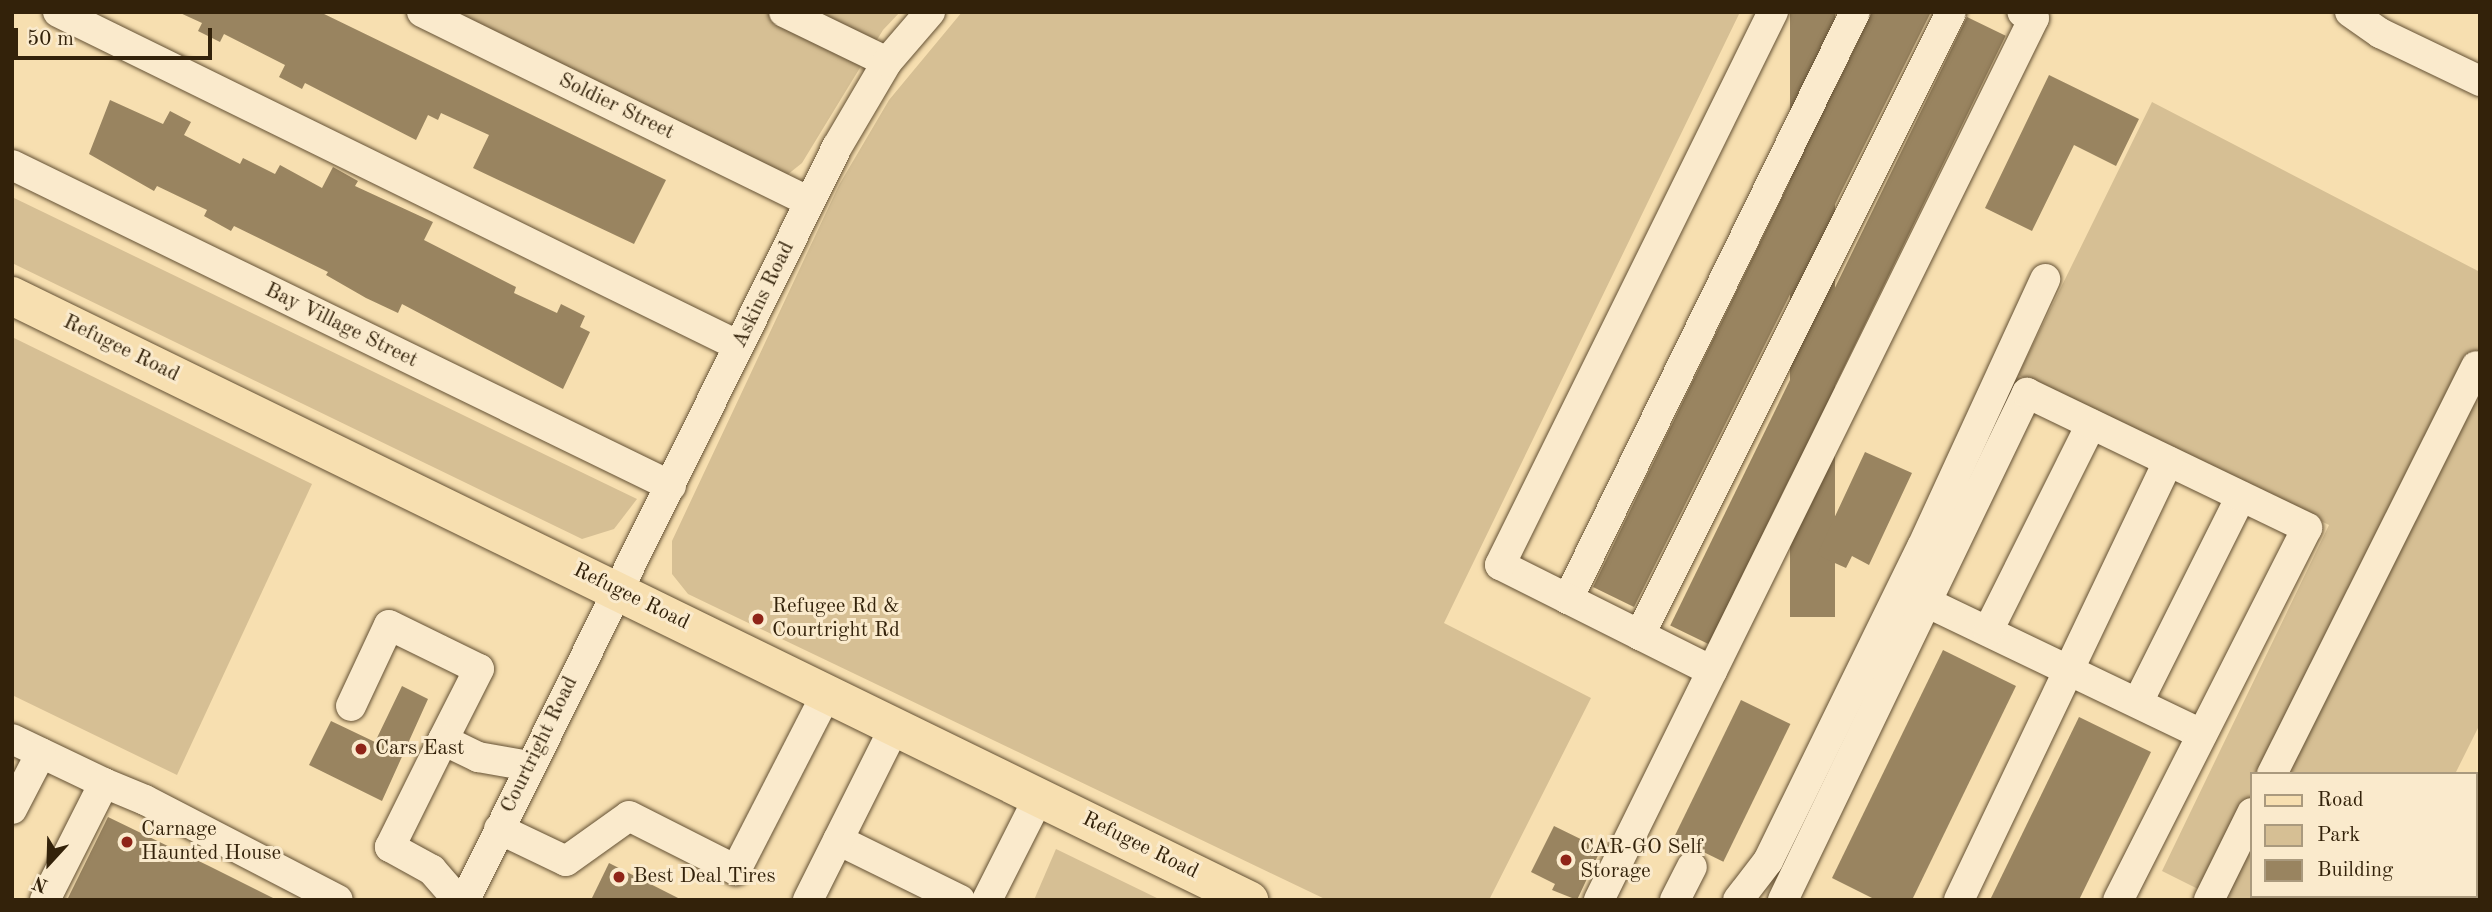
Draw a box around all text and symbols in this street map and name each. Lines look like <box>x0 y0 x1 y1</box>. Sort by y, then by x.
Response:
scale bar <box>18 14 215 58</box>
text: 50 m <box>27 29 74 50</box>
street label: Soldier Street <box>554 68 678 146</box>
street label: Askins Road <box>727 238 801 352</box>
street label: Bay Village Street <box>261 278 421 374</box>
street label: Refugee Road <box>59 310 183 388</box>
street label: Refugee Road <box>569 558 693 636</box>
place label: Refugee Rd & Courtright Rd <box>772 594 900 644</box>
marker: Refugee Rd & Courtright Rd <box>750 611 766 627</box>
street label: Courtright Road <box>496 673 584 817</box>
place label: Cars East <box>375 736 464 762</box>
marker: Cars East <box>353 741 369 757</box>
legend <box>2250 772 2478 898</box>
text: Road <box>2317 790 2364 811</box>
street label: Refugee Road <box>1078 807 1202 885</box>
place label: Carnage Haunted House <box>141 817 281 867</box>
text: Park <box>2317 825 2360 846</box>
north arrow <box>14 828 84 898</box>
marker: Carnage Haunted House <box>119 834 135 850</box>
place label: CAR-GO Self Storage <box>1580 835 1703 885</box>
marker: CAR-GO Self Storage <box>1558 852 1574 868</box>
text: Building <box>2317 860 2393 881</box>
place label: Best Deal Tires <box>633 864 776 890</box>
marker: Best Deal Tires <box>611 869 627 885</box>
text: N <box>31 871 51 894</box>

